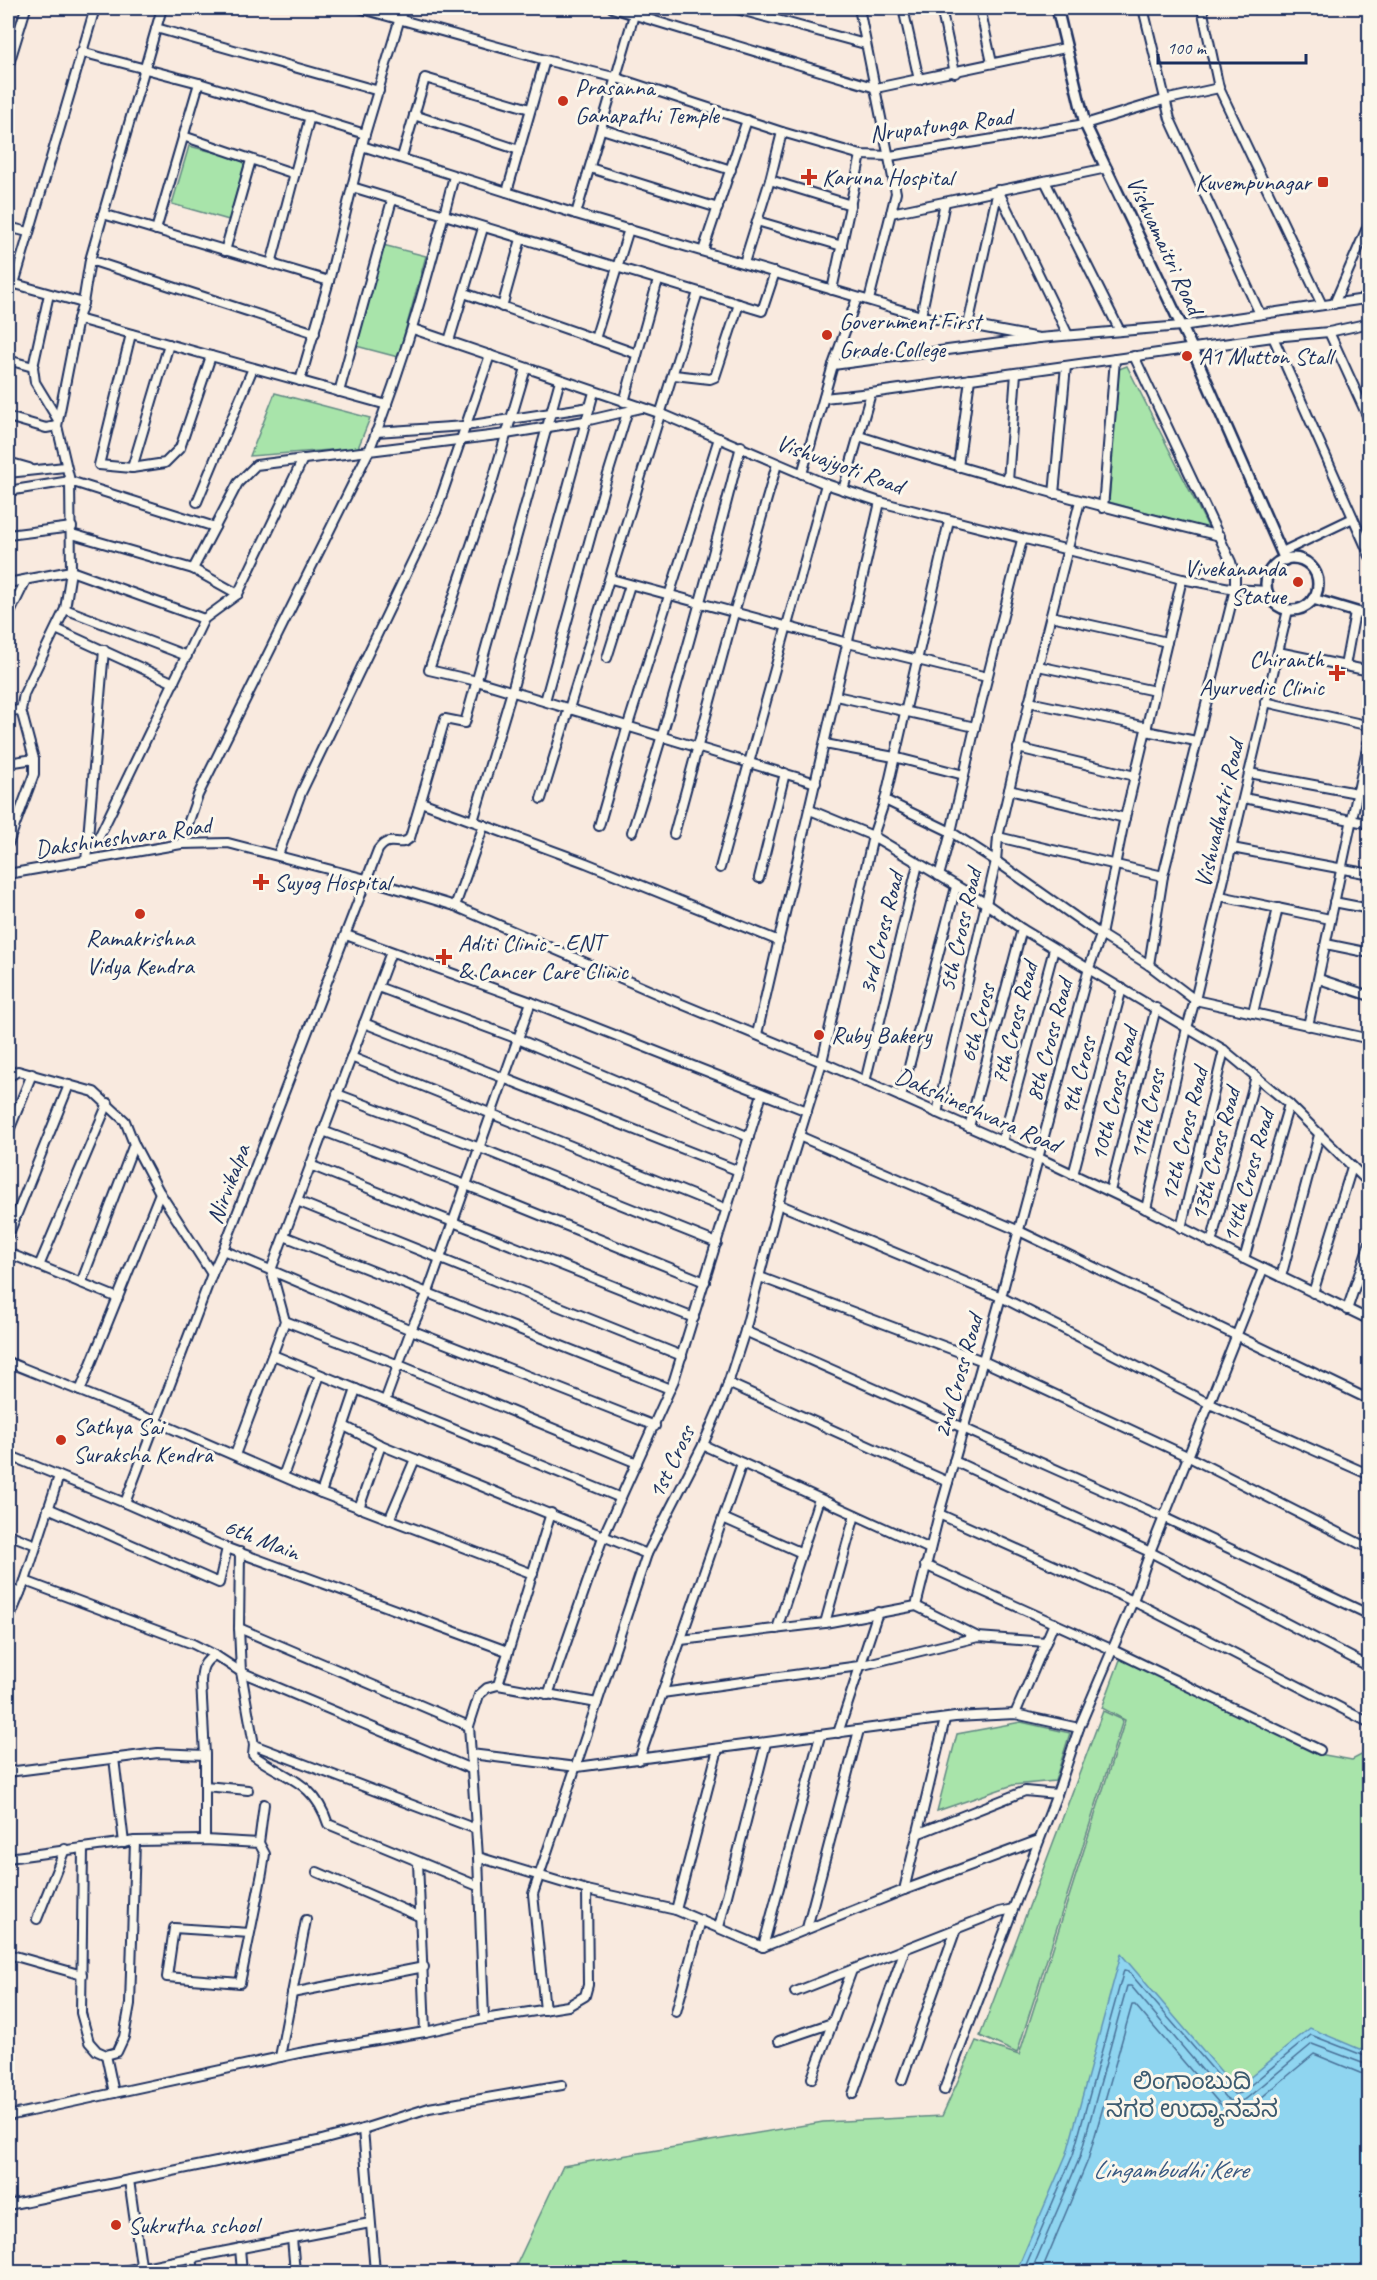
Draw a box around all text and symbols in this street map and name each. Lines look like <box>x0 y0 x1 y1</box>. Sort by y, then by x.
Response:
scale bar <box>1158 27 1306 65</box>
text: 100 m <box>1167 37 1208 59</box>
place label: Prasanna Ganapathi Temple <box>575 72 721 130</box>
marker: Prasanna Ganapathi Temple <box>556 94 570 108</box>
street label: Nrupatunga Road <box>868 101 1018 149</box>
place label: Karuna Hospital <box>822 162 957 192</box>
place label: Kuvempunagar <box>1195 167 1313 197</box>
marker: Karuna Hospital <box>800 168 818 186</box>
street label: Vishvamaitri Road <box>1120 171 1211 322</box>
marker: Kuvempunagar <box>1316 175 1330 189</box>
place label: Government First Grade College <box>839 306 984 364</box>
marker: Government First Grade College <box>820 328 834 342</box>
place label: A1 Mutton Stall <box>1199 341 1337 371</box>
marker: A1 Mutton Stall <box>1180 349 1194 363</box>
street label: Vishvajyoti Road <box>772 427 911 502</box>
place label: Vivekananda Statue <box>1184 553 1288 611</box>
marker: Vivekananda Statue <box>1291 575 1305 589</box>
place label: Chiranth Ayurvedic Clinic <box>1199 644 1326 702</box>
marker: Chiranth Ayurvedic Clinic <box>1328 664 1346 682</box>
street label: Vishvadhatri Road <box>1187 734 1251 891</box>
street label: Dakshineshvara Road <box>33 809 217 864</box>
street label: 5th Cross Road <box>931 862 990 995</box>
street label: 3rd Cross Road <box>851 865 912 997</box>
place label: Suyog Hospital <box>274 867 394 897</box>
marker: Suyog Hospital <box>252 873 270 891</box>
marker: Ramakrishna Vidya Kendra <box>133 907 147 921</box>
place label: Ramakrishna Vidya Kendra <box>86 923 196 981</box>
place label: Aditi Clinic - ENT & Cancer Care Clinic <box>458 928 629 986</box>
marker: Aditi Clinic - ENT & Cancer Care Clinic <box>435 948 453 966</box>
street label: 7th Cross Road <box>983 955 1046 1088</box>
street label: 8th Cross Road <box>1018 972 1081 1105</box>
street label: 6th Cross <box>952 979 1002 1066</box>
place label: Ruby Bakery <box>831 1020 933 1050</box>
street label: 10th Cross Road <box>1083 1021 1146 1164</box>
marker: Ruby Bakery <box>812 1028 826 1042</box>
street label: 9th Cross <box>1053 1032 1103 1119</box>
street label: Dakshineshvara Road <box>891 1060 1069 1161</box>
street label: 12th Cross Road <box>1153 1061 1216 1204</box>
street label: 11th Cross <box>1122 1064 1172 1162</box>
street label: 13th Cross Road <box>1183 1081 1248 1224</box>
street label: 14th Cross Road <box>1215 1103 1282 1246</box>
street label: Nirvikalpa <box>199 1139 257 1228</box>
street label: 2nd Cross Road <box>926 1307 991 1441</box>
place label: Sathya Sai Suraksha Kendra <box>73 1411 214 1469</box>
street label: 1st Cross <box>641 1419 702 1503</box>
marker: Sathya Sai Suraksha Kendra <box>54 1433 68 1447</box>
street label: 6th Main <box>220 1511 305 1567</box>
park label: ಲಿಂಗಾಂಬುದಿ ನಗರ ಉದ್ಯಾನವನ <box>1106 2066 1278 2127</box>
water label: Lingambudhi Kere <box>1093 2153 1251 2186</box>
place label: Sukrutha school <box>128 2210 263 2240</box>
marker: Sukrutha school <box>109 2218 123 2232</box>

